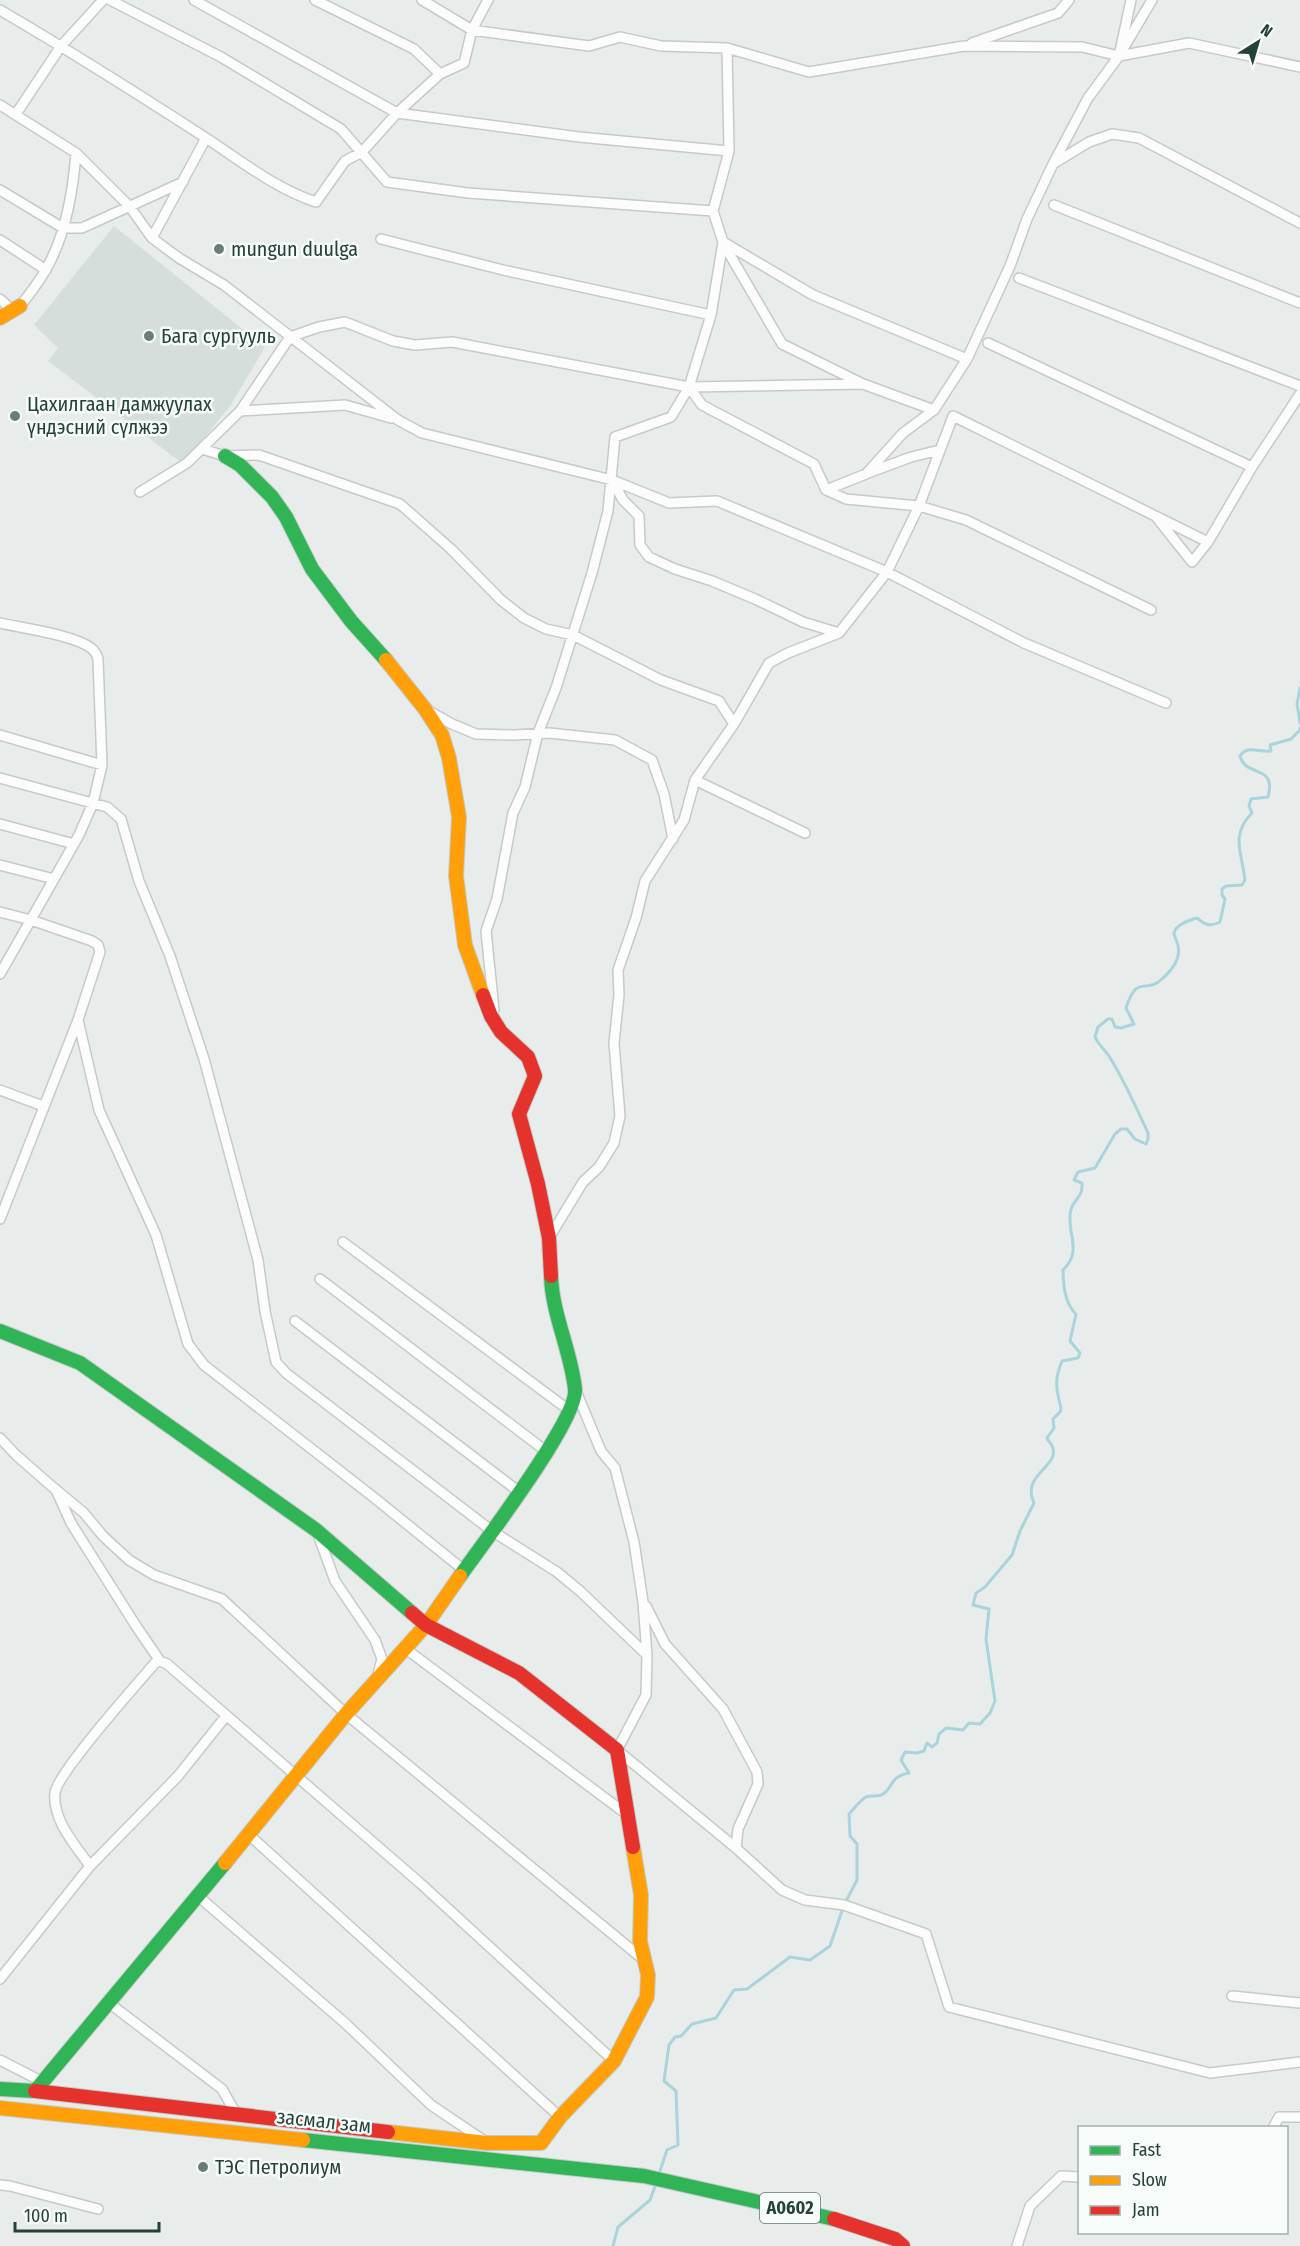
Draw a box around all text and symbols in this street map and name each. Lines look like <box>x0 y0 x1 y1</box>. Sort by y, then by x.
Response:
north arrow <box>1228 12 1288 72</box>
text: N <box>1257 20 1276 41</box>
place label: mungun duulga <box>231 237 358 261</box>
marker: mungun duulga <box>212 242 226 256</box>
place label: Бага сургууль <box>161 324 276 348</box>
marker: Бага сургууль <box>142 329 156 343</box>
place label: Цахилгаан дамжуулах үндэсний сүлжээ <box>27 392 212 439</box>
marker: Цахилгаан дамжуулах үндэсний сүлжээ <box>8 409 22 423</box>
street label: засмал зам <box>276 2104 372 2138</box>
legend <box>1078 2126 1288 2234</box>
text: Fast <box>1132 2139 1161 2161</box>
place label: ТЭС Петролиум <box>215 2155 341 2179</box>
marker: ТЭС Петролиум <box>196 2160 210 2174</box>
text: Slow <box>1132 2169 1167 2191</box>
road number: A0602 <box>760 2193 820 2223</box>
scale bar <box>15 2195 159 2233</box>
text: Jam <box>1132 2199 1160 2221</box>
text: 100 m <box>24 2205 68 2227</box>

